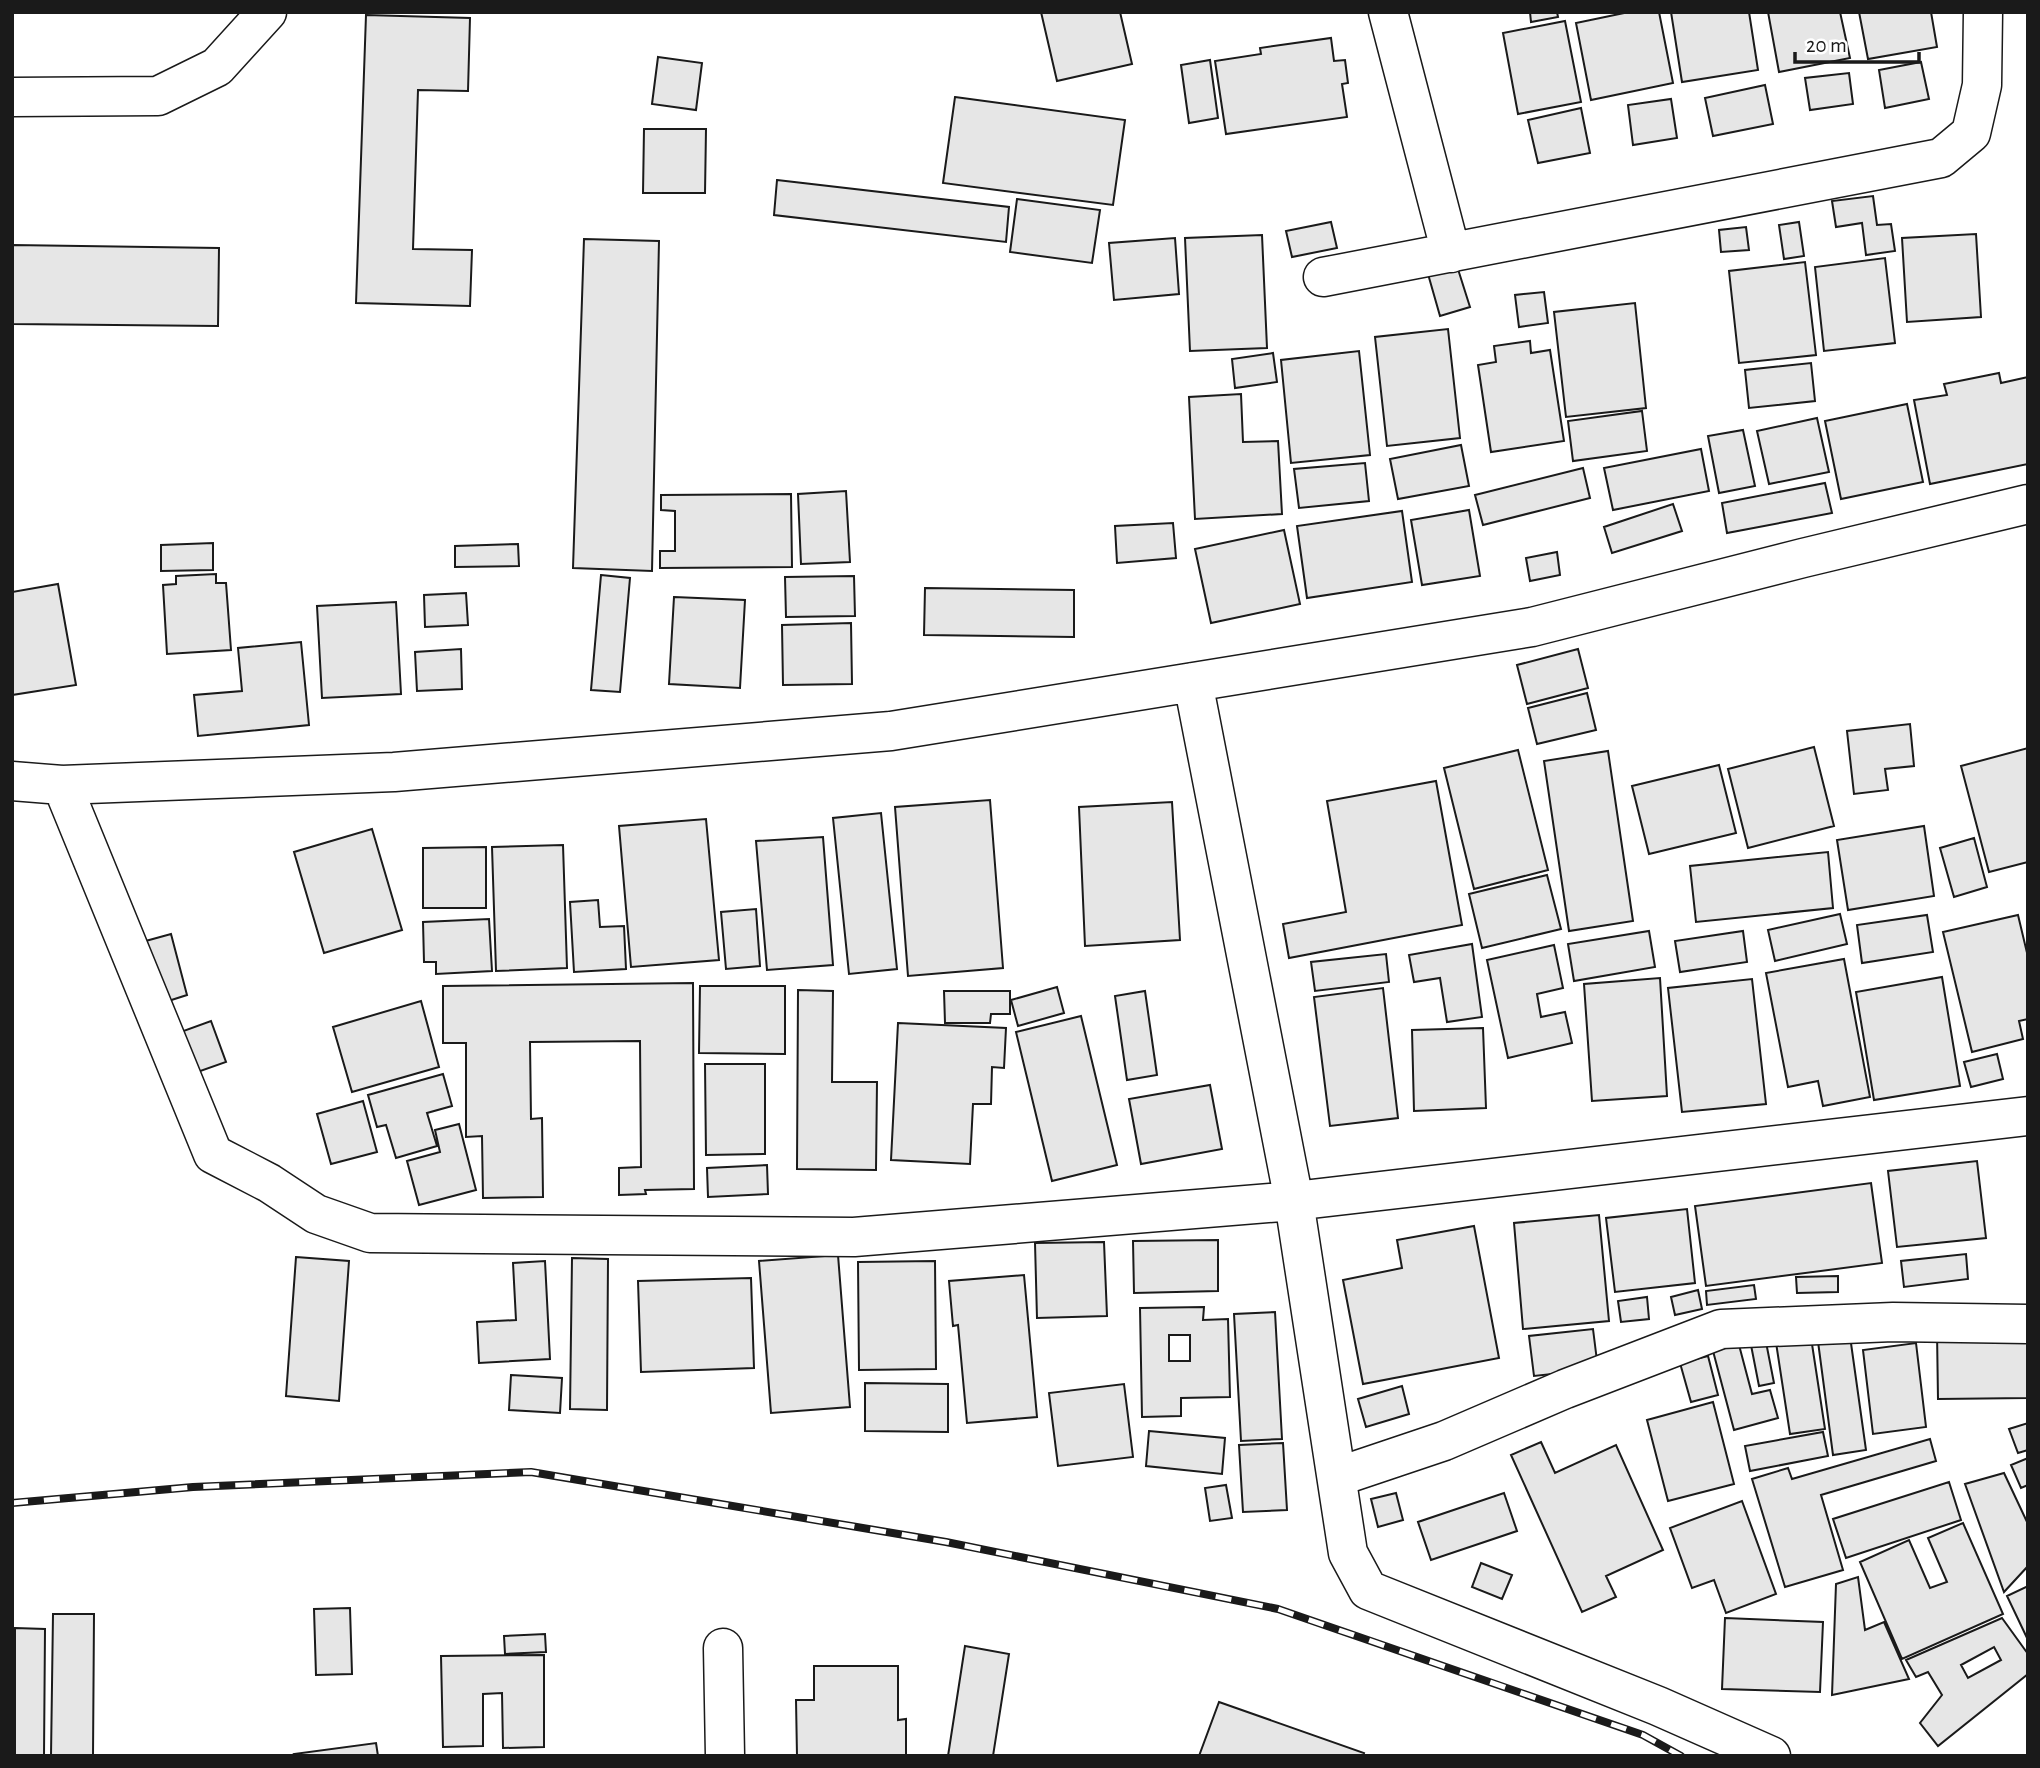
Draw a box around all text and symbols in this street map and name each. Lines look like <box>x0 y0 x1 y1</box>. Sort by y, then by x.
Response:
scale bar <box>1795 21 1919 65</box>
text: 20 m <box>1806 35 1847 56</box>

